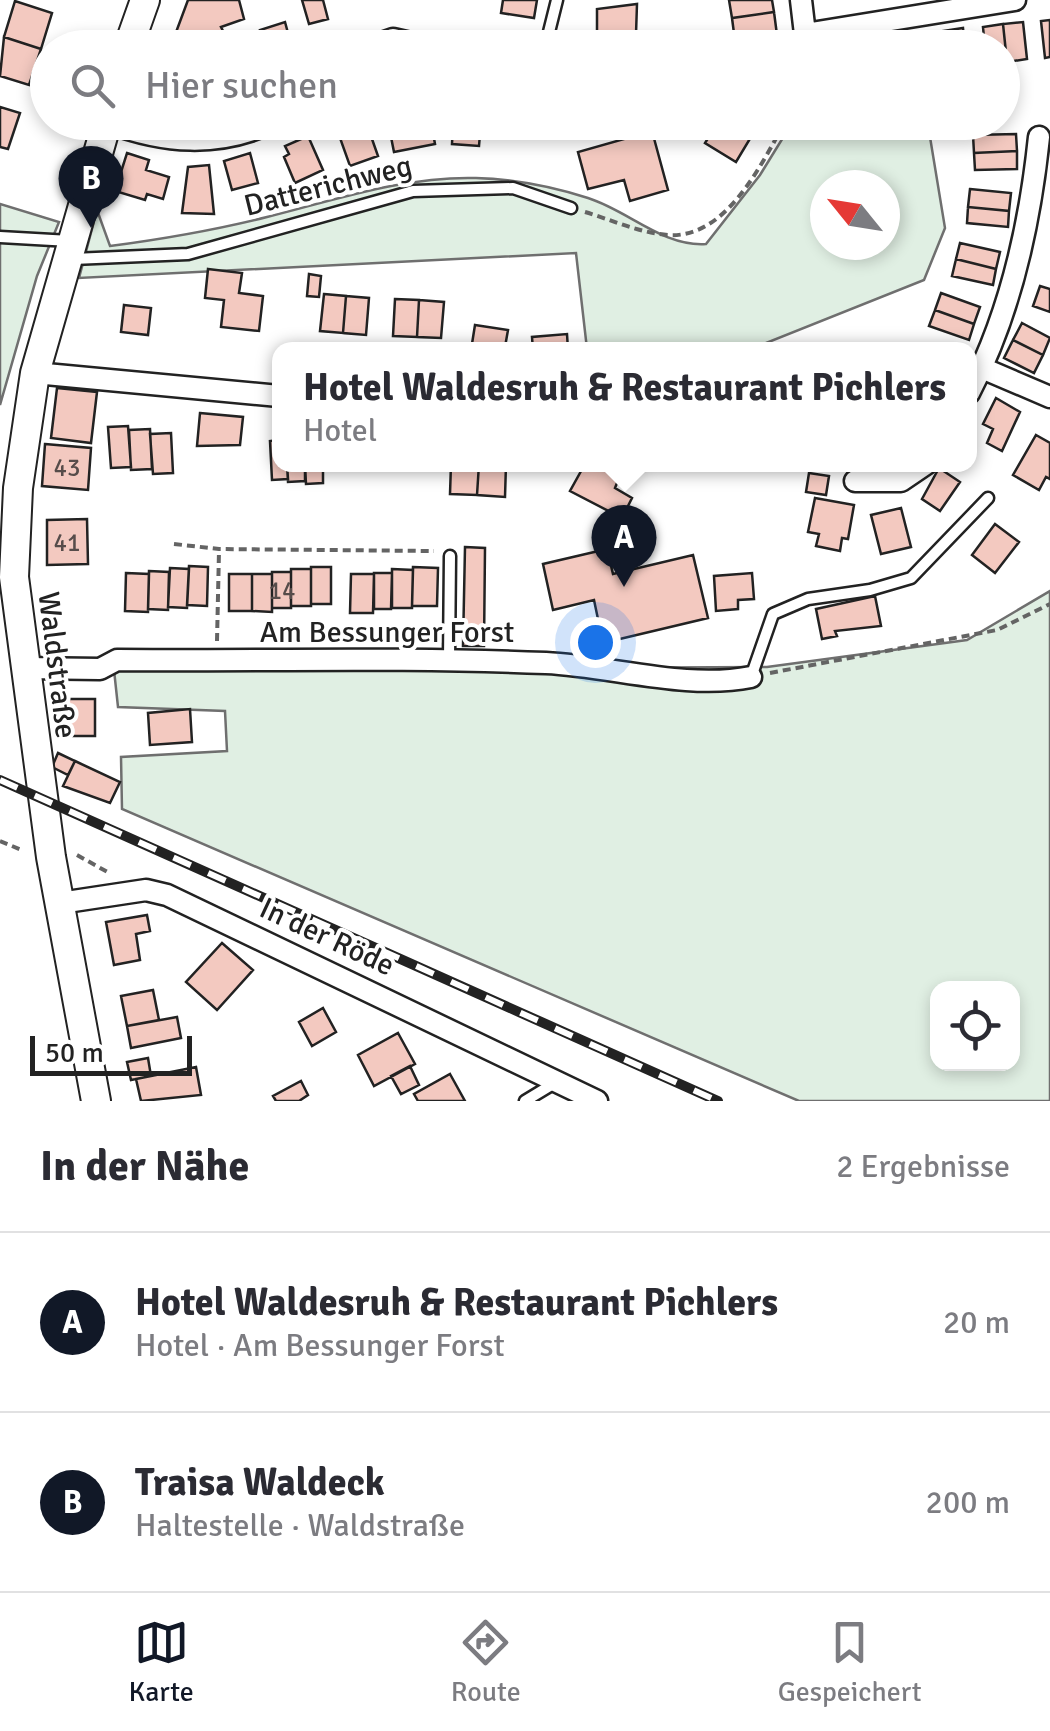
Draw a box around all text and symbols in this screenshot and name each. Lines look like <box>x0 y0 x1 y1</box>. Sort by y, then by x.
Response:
search box <box>30 30 1020 140</box>
icon: search <box>65 58 120 113</box>
text: Hier suchen <box>145 62 338 109</box>
pin: B <box>58 146 124 228</box>
street label: Datterichweg <box>240 147 416 225</box>
north arrow <box>810 170 900 260</box>
popup <box>272 342 977 472</box>
text: Hotel Waldesruh & Restaurant Pichlers <box>303 364 946 411</box>
text: Hotel <box>303 411 377 450</box>
house number: 43 <box>53 452 81 483</box>
pin: A <box>592 504 656 587</box>
house number: 41 <box>53 527 81 558</box>
house number: 14 <box>268 575 296 606</box>
street label: Waldstraße <box>30 589 84 741</box>
street label: Am Bessunger Forst <box>260 614 514 651</box>
your location <box>570 617 621 668</box>
street label: In der Röde <box>254 890 400 984</box>
map controls <box>930 981 1020 1071</box>
button: locate <box>930 981 1020 1071</box>
scale bar <box>30 1031 192 1076</box>
text: 50 m <box>45 1036 104 1070</box>
text: In der Nähe <box>40 1141 249 1192</box>
text: 2 Ergebnisse <box>836 1147 1010 1186</box>
text: Hotel Waldesruh & Restaurant Pichlers <box>135 1279 778 1326</box>
text: A <box>62 1303 83 1342</box>
text: 20 m <box>943 1303 1010 1342</box>
text: Hotel · Am Bessunger Forst <box>135 1326 505 1365</box>
text: Traisa Waldeck <box>135 1459 385 1506</box>
text: B <box>63 1483 82 1522</box>
text: 200 m <box>926 1483 1010 1522</box>
text: Haltestelle · Waldstraße <box>135 1506 465 1545</box>
tab: Karte <box>128 1615 194 1709</box>
tab: Route <box>451 1615 521 1709</box>
tab: Gespeichert <box>778 1615 922 1709</box>

